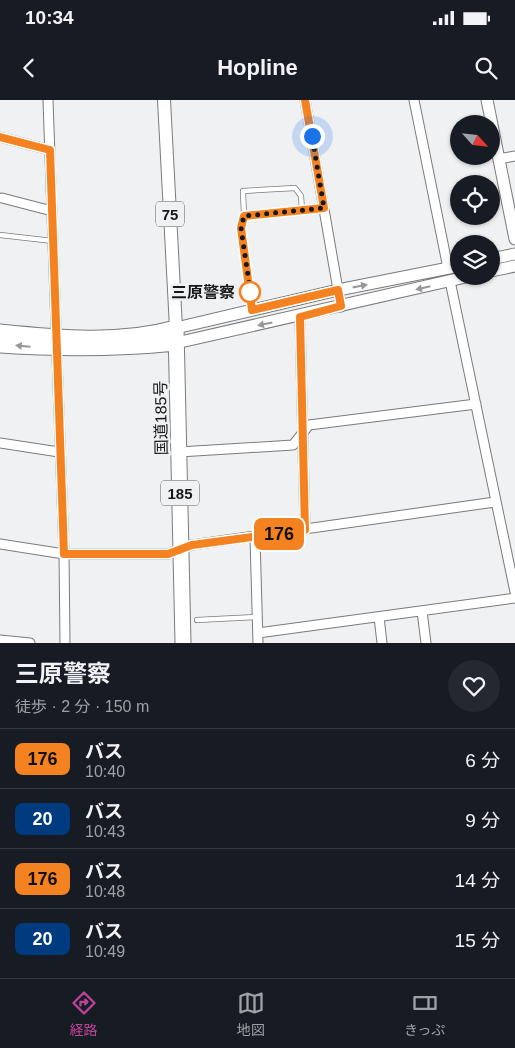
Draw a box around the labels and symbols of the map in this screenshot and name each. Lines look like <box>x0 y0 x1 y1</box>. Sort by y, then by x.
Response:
north arrow <box>450 115 500 165</box>
your location <box>300 124 325 149</box>
road number: 75 <box>156 202 184 226</box>
marker: 三原警察 <box>239 281 261 303</box>
one-way arrow <box>352 281 368 289</box>
place label: 三原警察 <box>171 284 235 301</box>
one-way arrow <box>415 284 431 292</box>
one-way arrow <box>257 320 272 328</box>
one-way arrow <box>15 342 31 350</box>
street label: 国道185号 <box>152 381 170 455</box>
road number: 185 <box>161 480 199 506</box>
line badge: 176 <box>250 518 308 550</box>

